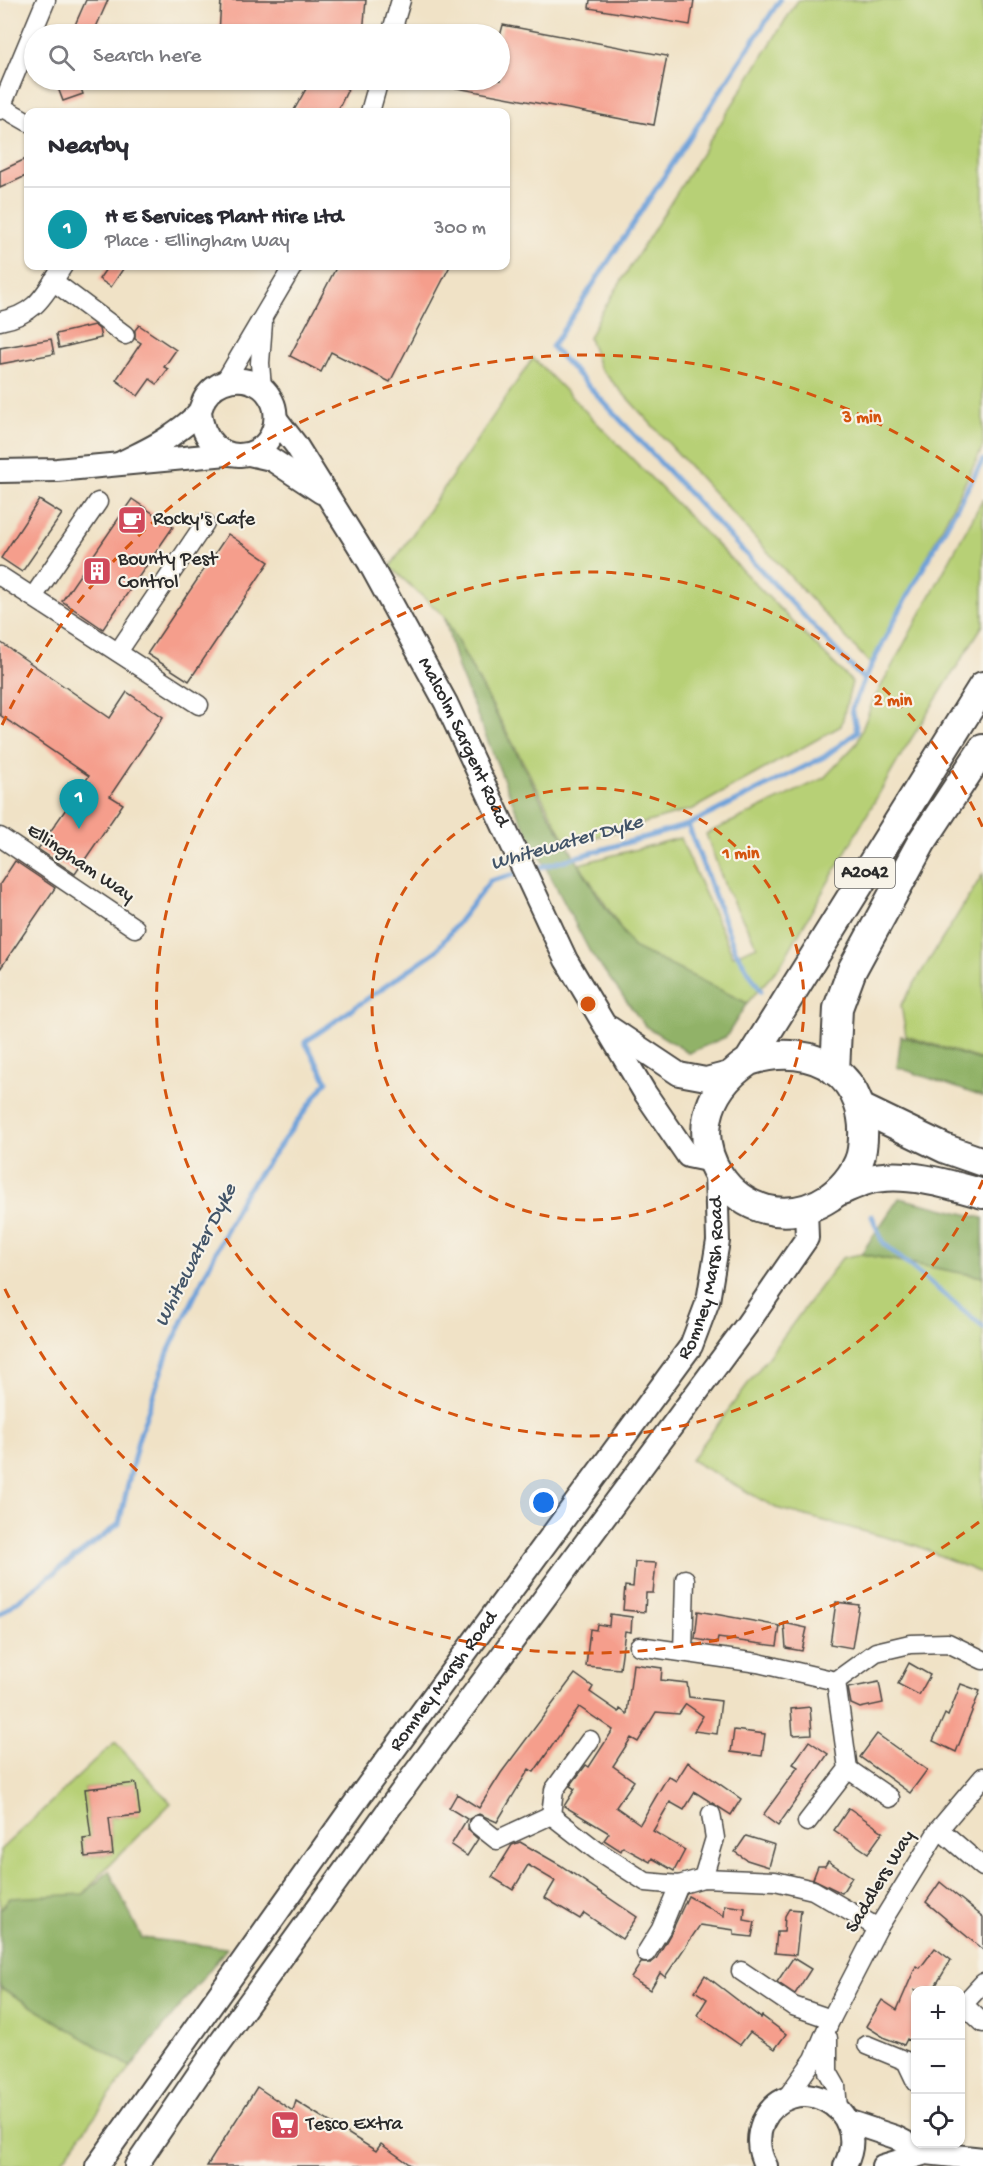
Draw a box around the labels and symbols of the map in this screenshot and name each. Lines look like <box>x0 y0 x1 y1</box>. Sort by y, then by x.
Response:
text: 3 min <box>842 408 882 429</box>
cafe icon: Rocky's Cafe <box>116 504 148 536</box>
place label: Rocky's Cafe <box>153 509 256 532</box>
place label: Bounty Pest Control <box>117 549 219 595</box>
building icon: Bounty Pest Control <box>81 555 113 587</box>
street label: Malcolm Sargent Road <box>412 654 515 833</box>
text: 2 min <box>874 691 913 712</box>
pin: 1 <box>60 780 98 829</box>
water label: Whitewater Dyke <box>488 810 647 878</box>
street label: Ellingham Way <box>22 819 138 909</box>
text: 1 min <box>722 844 760 865</box>
road number: A2042 <box>835 858 895 888</box>
centre of rings <box>578 994 598 1014</box>
water label: Whitewater Dyke <box>150 1179 244 1332</box>
street label: Romney Marsh Road <box>673 1194 729 1365</box>
your location <box>529 1488 558 1517</box>
street label: Romney Marsh Road <box>385 1605 505 1756</box>
street label: Saddlers Way <box>841 1826 921 1938</box>
supermarket icon: Tesco Extra <box>269 2109 301 2141</box>
place label: Tesco Extra <box>305 2114 404 2137</box>

